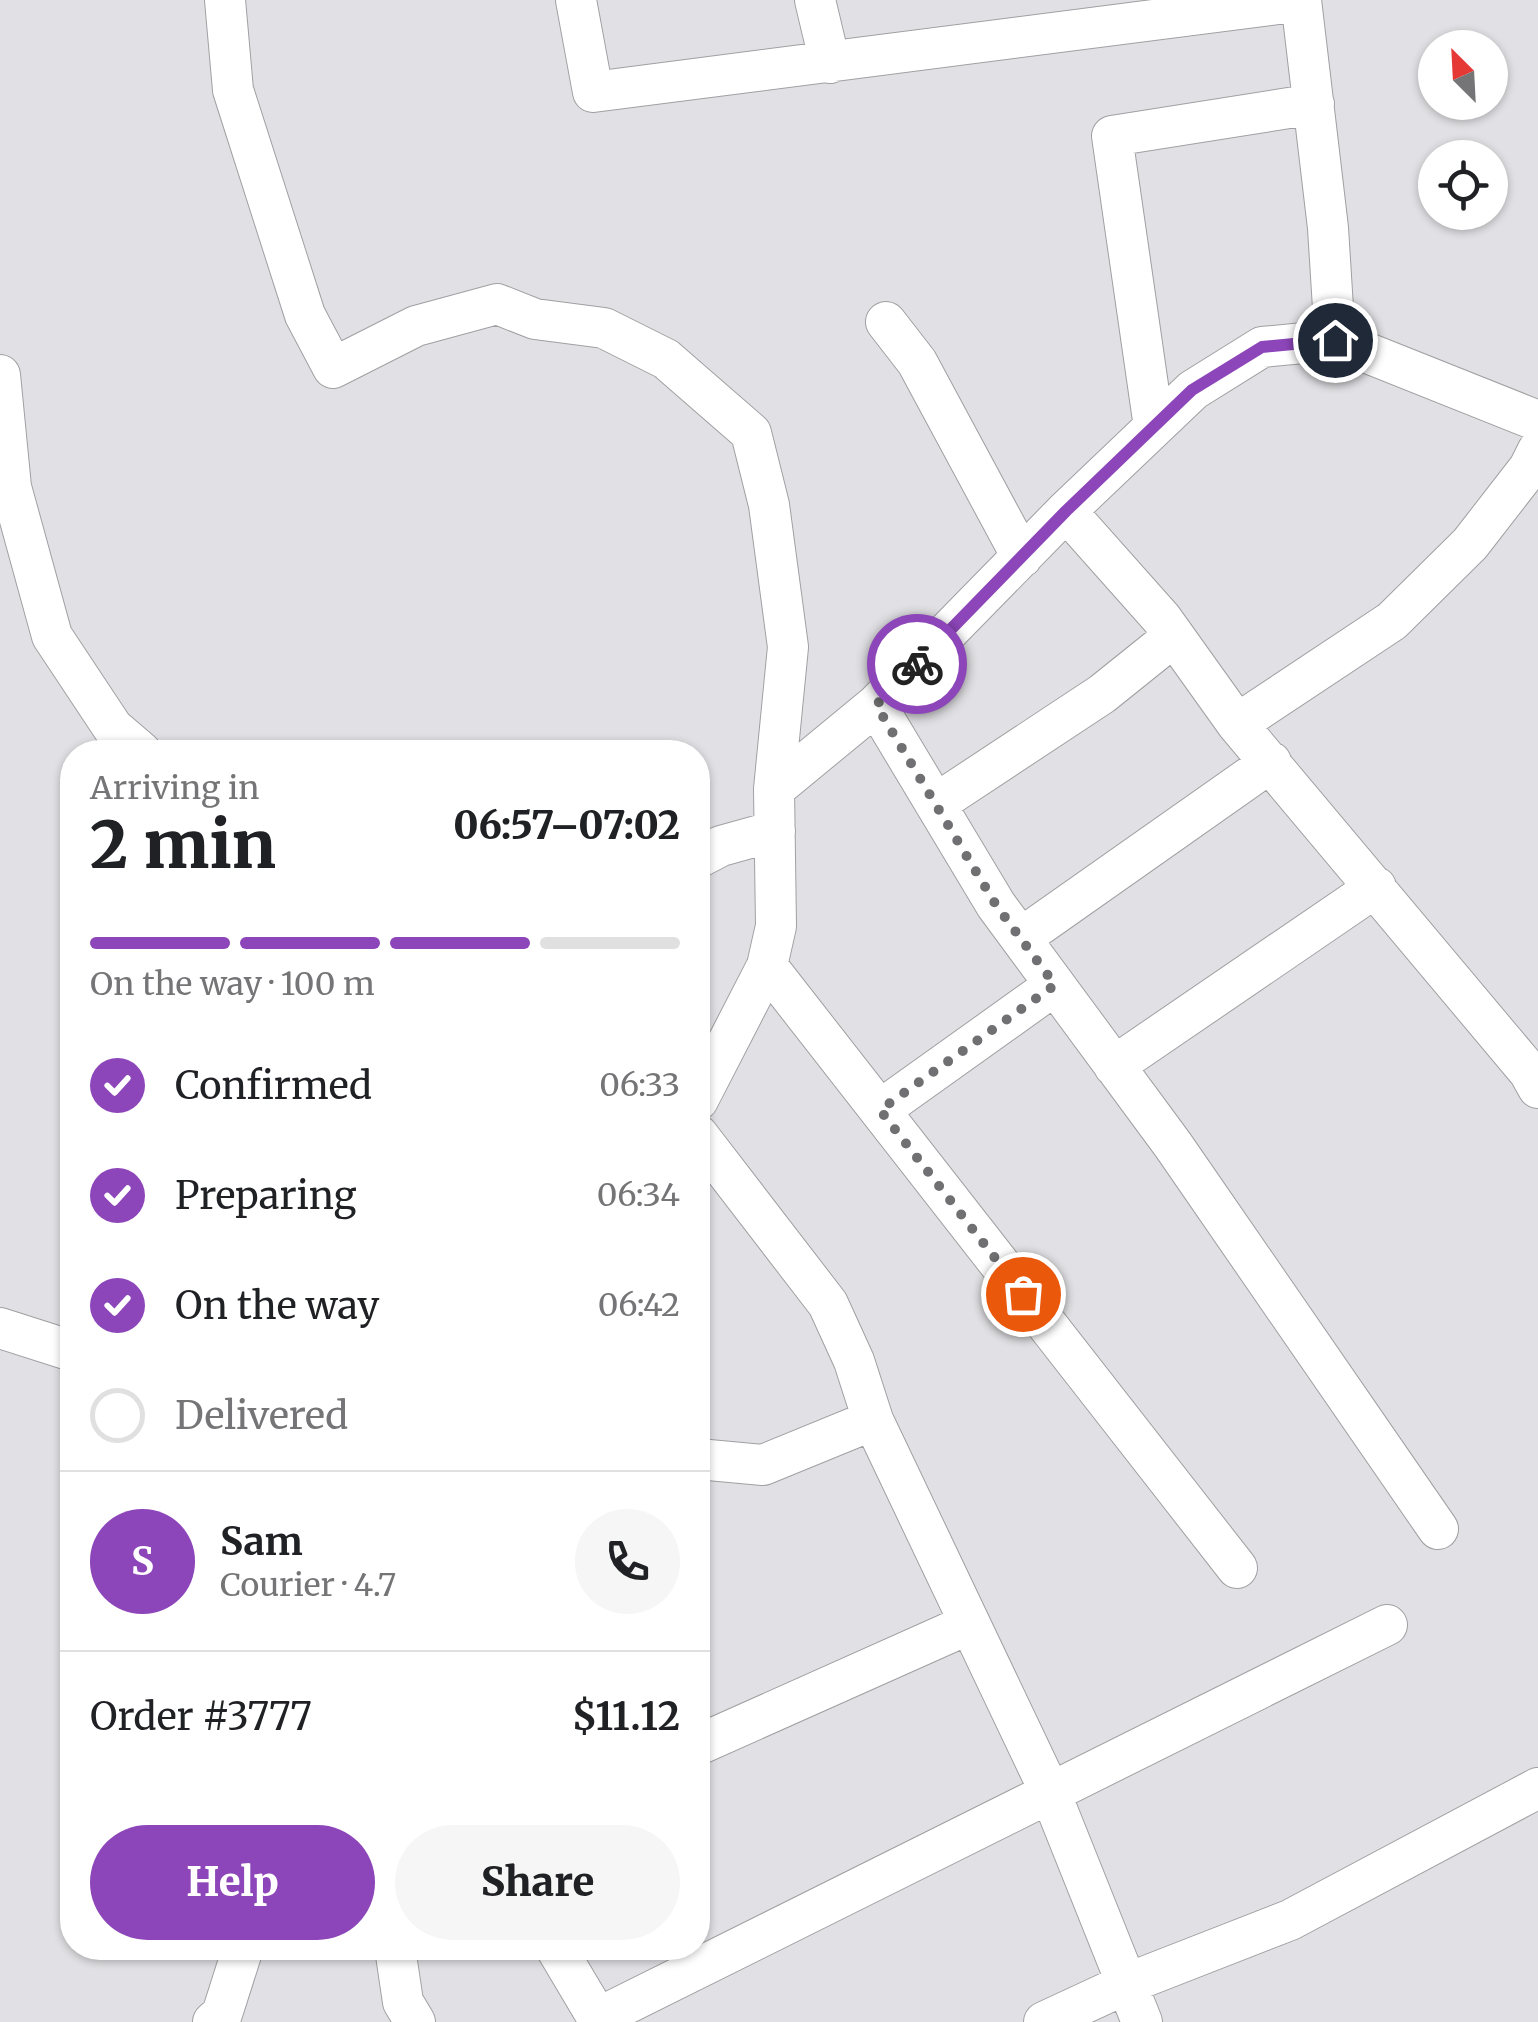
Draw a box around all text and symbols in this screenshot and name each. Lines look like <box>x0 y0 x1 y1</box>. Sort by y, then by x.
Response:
north arrow <box>1418 30 1508 120</box>
map controls <box>1418 30 1508 230</box>
button: locate <box>1418 140 1508 230</box>
pin <box>1293 298 1378 383</box>
icon: home <box>1308 313 1363 368</box>
courier <box>867 614 967 714</box>
icon: bike <box>890 637 945 692</box>
text: Arriving in <box>90 768 259 808</box>
text: 06:57–07:02 <box>453 802 680 849</box>
text: 2 min <box>90 804 276 886</box>
text: On the way · 100 m <box>90 964 375 1004</box>
icon: check <box>90 1058 145 1113</box>
text: Confirmed <box>175 1062 372 1109</box>
text: 06:33 <box>599 1065 680 1105</box>
icon: check <box>90 1168 145 1223</box>
text: Preparing <box>175 1172 357 1219</box>
text: 06:34 <box>597 1175 680 1215</box>
pin <box>981 1252 1066 1337</box>
icon: bag <box>996 1267 1051 1322</box>
icon: check <box>90 1278 145 1333</box>
text: On the way <box>175 1282 379 1329</box>
text: 06:42 <box>598 1285 680 1325</box>
text: Delivered <box>175 1392 348 1439</box>
button: phone <box>575 1509 680 1614</box>
text: Sam <box>220 1518 303 1565</box>
text: S <box>131 1538 154 1585</box>
text: Courier · 4.7 <box>220 1565 396 1605</box>
text: Order #3777 <box>90 1693 312 1740</box>
text: $11.12 <box>572 1693 680 1740</box>
button: Help <box>90 1825 375 1940</box>
button: Share <box>395 1825 680 1940</box>

